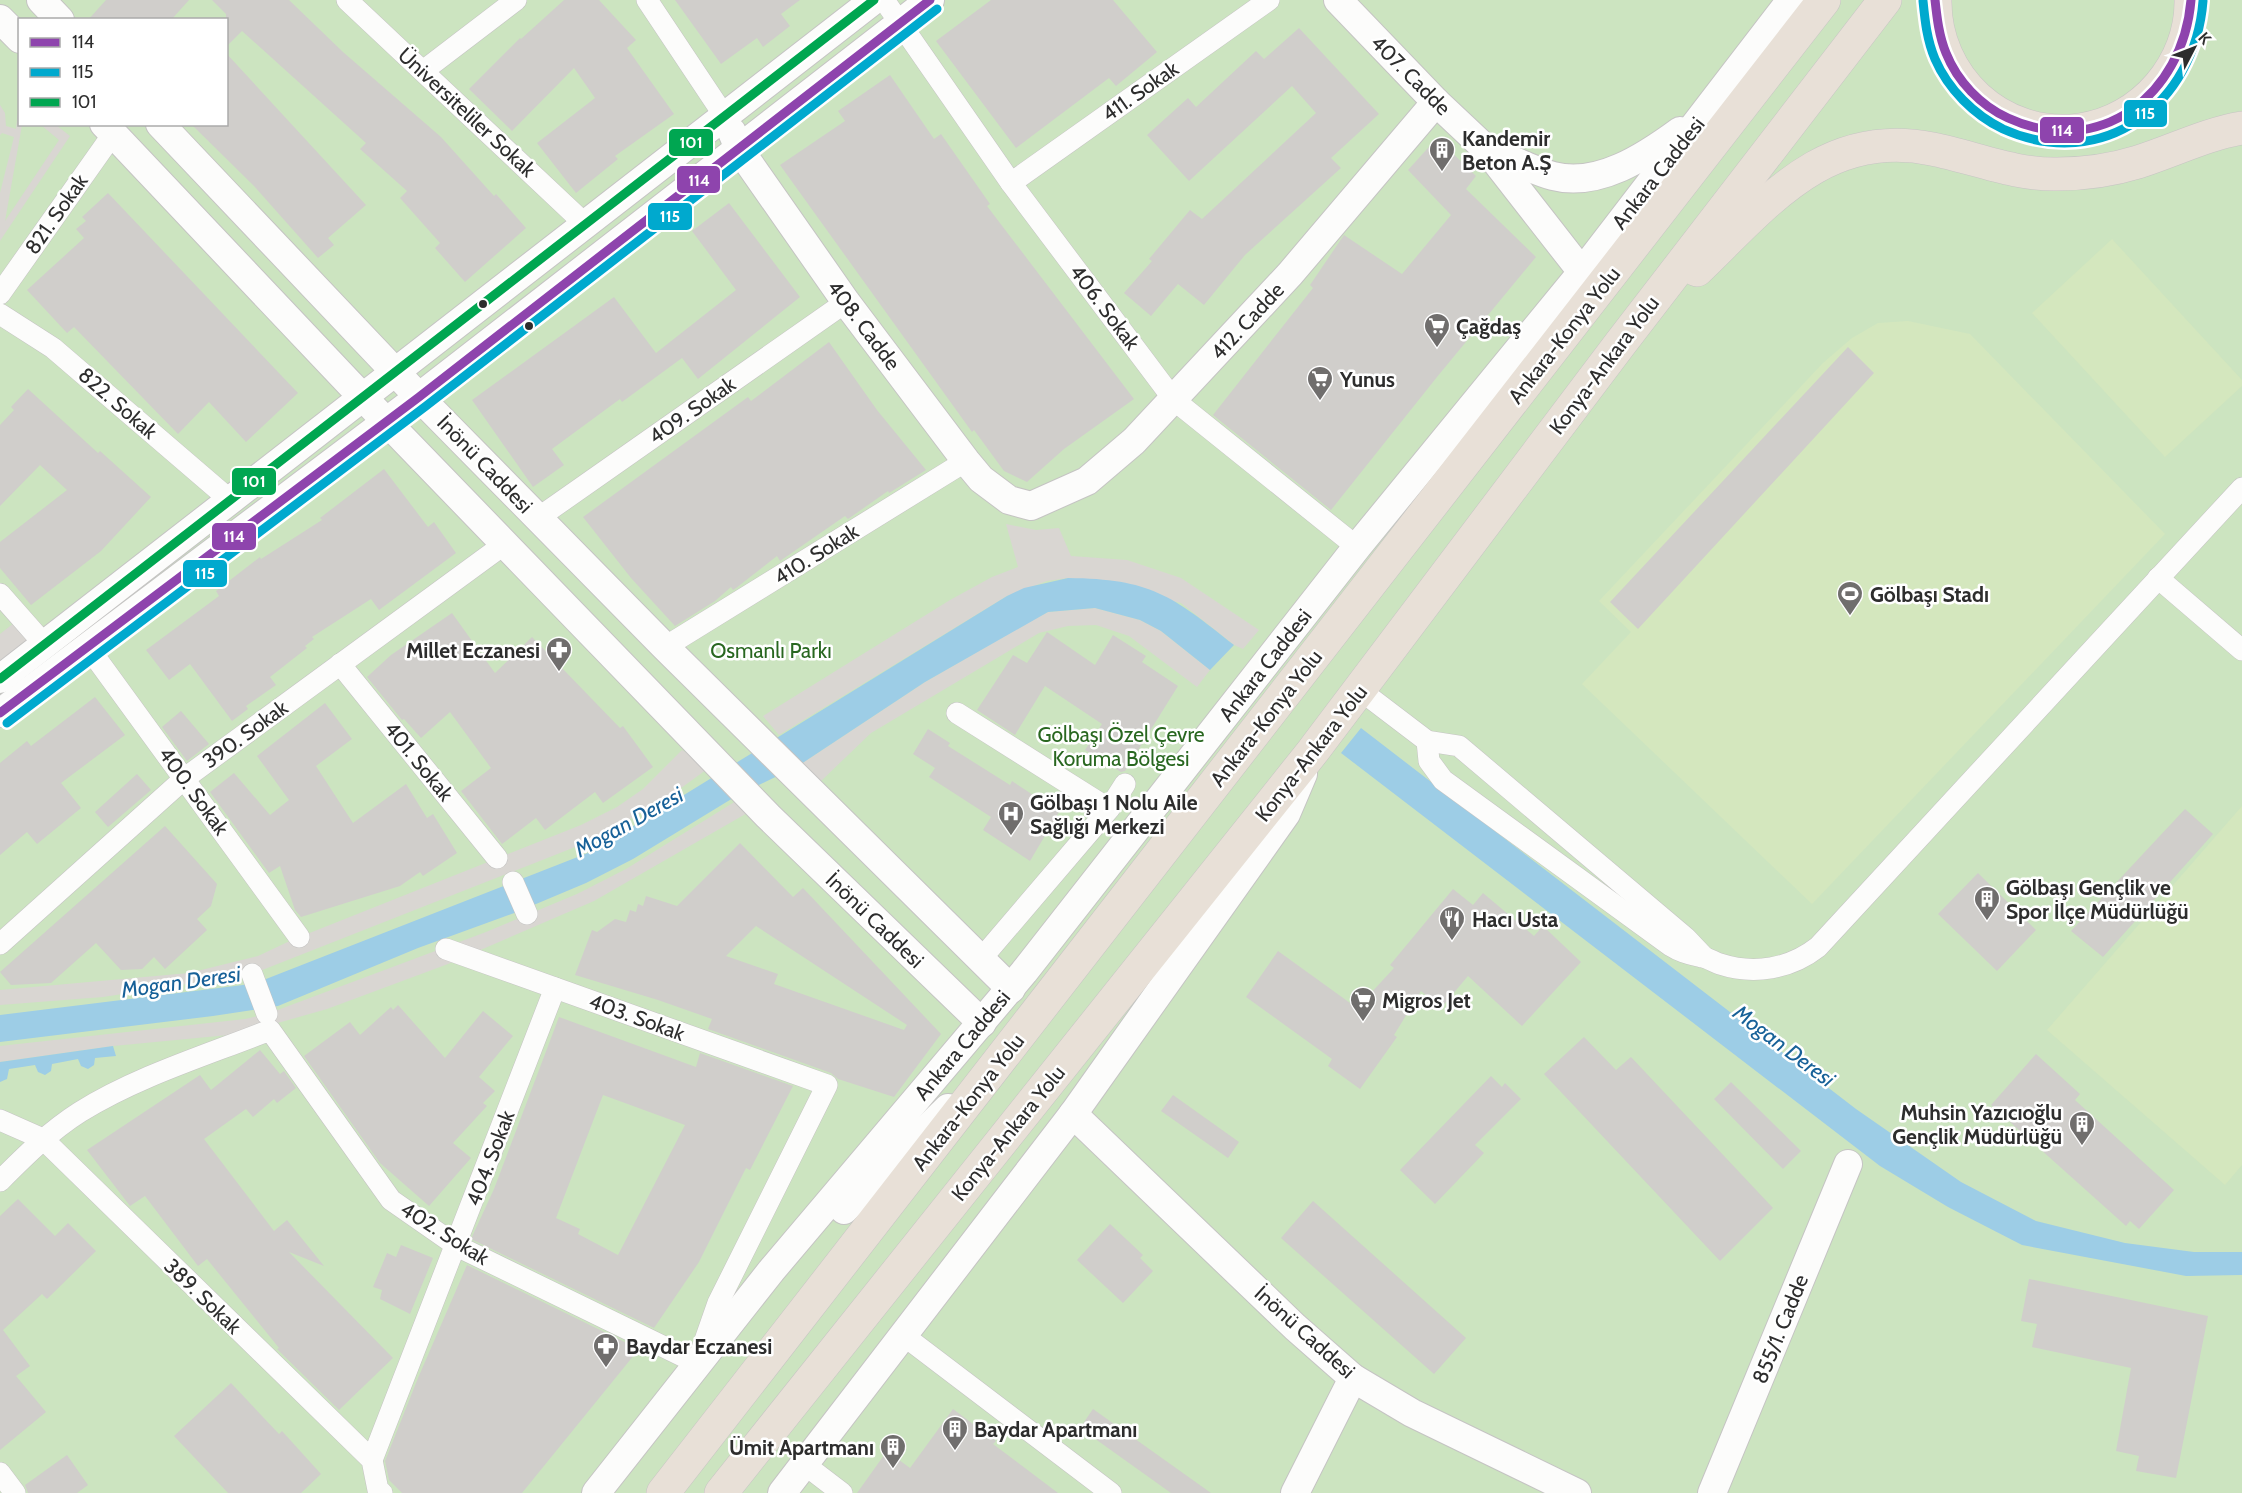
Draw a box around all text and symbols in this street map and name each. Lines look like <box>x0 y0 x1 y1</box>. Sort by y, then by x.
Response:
legend <box>18 18 228 126</box>
north arrow <box>2164 18 2224 78</box>
text: K <box>2194 28 2215 48</box>
street label: 407. Cadde <box>1366 30 1456 120</box>
text: 114 <box>72 31 94 53</box>
street label: Üniversiteliler Sokak <box>393 42 541 182</box>
street label: 411. Sokak <box>1097 55 1184 126</box>
text: 115 <box>72 61 93 83</box>
text: 101 <box>72 91 96 113</box>
line badge: 115 <box>2123 99 2168 128</box>
text: 115 <box>2135 104 2155 123</box>
street label: Ankara Caddesi <box>1606 112 1710 234</box>
line badge: 114 <box>2039 116 2085 144</box>
text: 114 <box>2051 121 2073 140</box>
place label: Kandemir Beton A.Ş <box>1462 126 1551 175</box>
line badge: 101 <box>668 128 714 157</box>
text: 101 <box>679 133 703 152</box>
building icon: Kandemir Beton A.Ş <box>1427 135 1457 173</box>
line badge: 114 <box>676 165 721 194</box>
street label: 821. Sokak <box>19 169 93 259</box>
text: 114 <box>688 171 710 190</box>
line badge: 115 <box>647 202 693 231</box>
text: 115 <box>660 207 680 226</box>
street label: 406. Sokak <box>1065 259 1146 355</box>
street label: Ankara-Konya Yolu <box>1503 262 1625 408</box>
street label: 408. Cadde <box>822 275 906 375</box>
street label: 412. Cadde <box>1205 277 1289 365</box>
street label: Konya-Ankara Yolu <box>1544 291 1664 439</box>
unlabelled marker <box>477 298 489 310</box>
supermarket icon: Çağdaş <box>1422 311 1452 349</box>
place label: Çağdaş <box>1456 314 1521 339</box>
unlabelled marker <box>523 320 535 332</box>
street label: 822. Sokak <box>73 362 163 444</box>
supermarket icon: Yunus <box>1305 364 1335 402</box>
place label: Yunus <box>1339 367 1395 392</box>
street label: 409. Sokak <box>644 371 741 449</box>
street label: İnönü Caddesi <box>432 410 538 518</box>
line badge: 101 <box>231 467 277 496</box>
text: 101 <box>242 472 266 491</box>
street label: 410. Sokak <box>769 518 863 590</box>
line badge: 114 <box>211 522 257 551</box>
text: 114 <box>223 527 245 546</box>
line badge: 115 <box>182 559 228 588</box>
text: 115 <box>195 564 215 583</box>
sports icon: Gölbaşı Stadı <box>1835 579 1865 617</box>
place label: Gölbaşı Stadı <box>1870 582 1989 607</box>
street label: Ankara Caddesi <box>1213 604 1317 726</box>
pharmacy icon: Millet Eczanesi <box>544 635 574 673</box>
place label: Millet Eczanesi <box>406 638 540 663</box>
park label: Osmanlı Parkı <box>710 638 832 663</box>
street label: Ankara-Konya Yolu <box>1205 645 1327 791</box>
street label: Konya-Ankara Yolu <box>1250 680 1372 826</box>
street label: 390. Sokak <box>197 694 293 773</box>
street label: 401. Sokak <box>379 716 459 806</box>
park label: Gölbaşı Özel Çevre Koruma Bölgesi <box>1037 722 1205 771</box>
street label: 400. Sokak <box>154 742 235 840</box>
water label: Mogan Deresi <box>569 781 688 863</box>
place label: Gölbaşı 1 Nolu Aile Sağlığı Merkezi <box>1030 790 1198 839</box>
hospital icon: Gölbaşı 1 Nolu Aile Sağlığı Merkezi <box>996 799 1026 837</box>
street label: İnönü Caddesi <box>821 867 929 973</box>
place label: Gölbaşı Gençlik ve Spor İlçe Müdürlüğü <box>2006 875 2189 924</box>
building icon: Gölbaşı Gençlik ve Spor İlçe Müdürlüğü <box>1972 884 2002 922</box>
restaurant icon: Hacı Usta <box>1437 904 1467 942</box>
place label: Hacı Usta <box>1472 907 1559 932</box>
water label: Mogan Deresi <box>119 960 243 1004</box>
street label: Ankara Caddesi <box>909 985 1015 1105</box>
supermarket icon: Migros Jet <box>1348 985 1378 1023</box>
street label: 403. Sokak <box>586 988 689 1046</box>
place label: Migros Jet <box>1382 988 1471 1013</box>
water label: Mogan Deresi <box>1727 998 1840 1093</box>
street label: Ankara-Konya Yolu <box>907 1029 1029 1175</box>
street label: Konya-Ankara Yolu <box>946 1060 1070 1206</box>
place label: Muhsin Yazıcıoğlu Gençlik Müdürlüğü <box>1892 1100 2062 1149</box>
street label: 404. Sokak <box>460 1106 520 1209</box>
building icon: Muhsin Yazıcıoğlu Gençlik Müdürlüğü <box>2067 1109 2097 1147</box>
street label: 402. Sokak <box>396 1196 494 1270</box>
street label: 389. Sokak <box>159 1253 247 1339</box>
street label: 855/1. Cadde <box>1747 1271 1813 1387</box>
street label: İnönü Caddesi <box>1250 1280 1360 1384</box>
pharmacy icon: Baydar Eczanesi <box>591 1331 621 1369</box>
place label: Baydar Eczanesi <box>626 1334 772 1359</box>
building icon: Baydar Apartmanı <box>940 1414 970 1452</box>
place label: Baydar Apartmanı <box>974 1417 1137 1442</box>
building icon: Ümit Apartmanı <box>878 1432 908 1470</box>
place label: Ümit Apartmanı <box>729 1435 874 1460</box>

